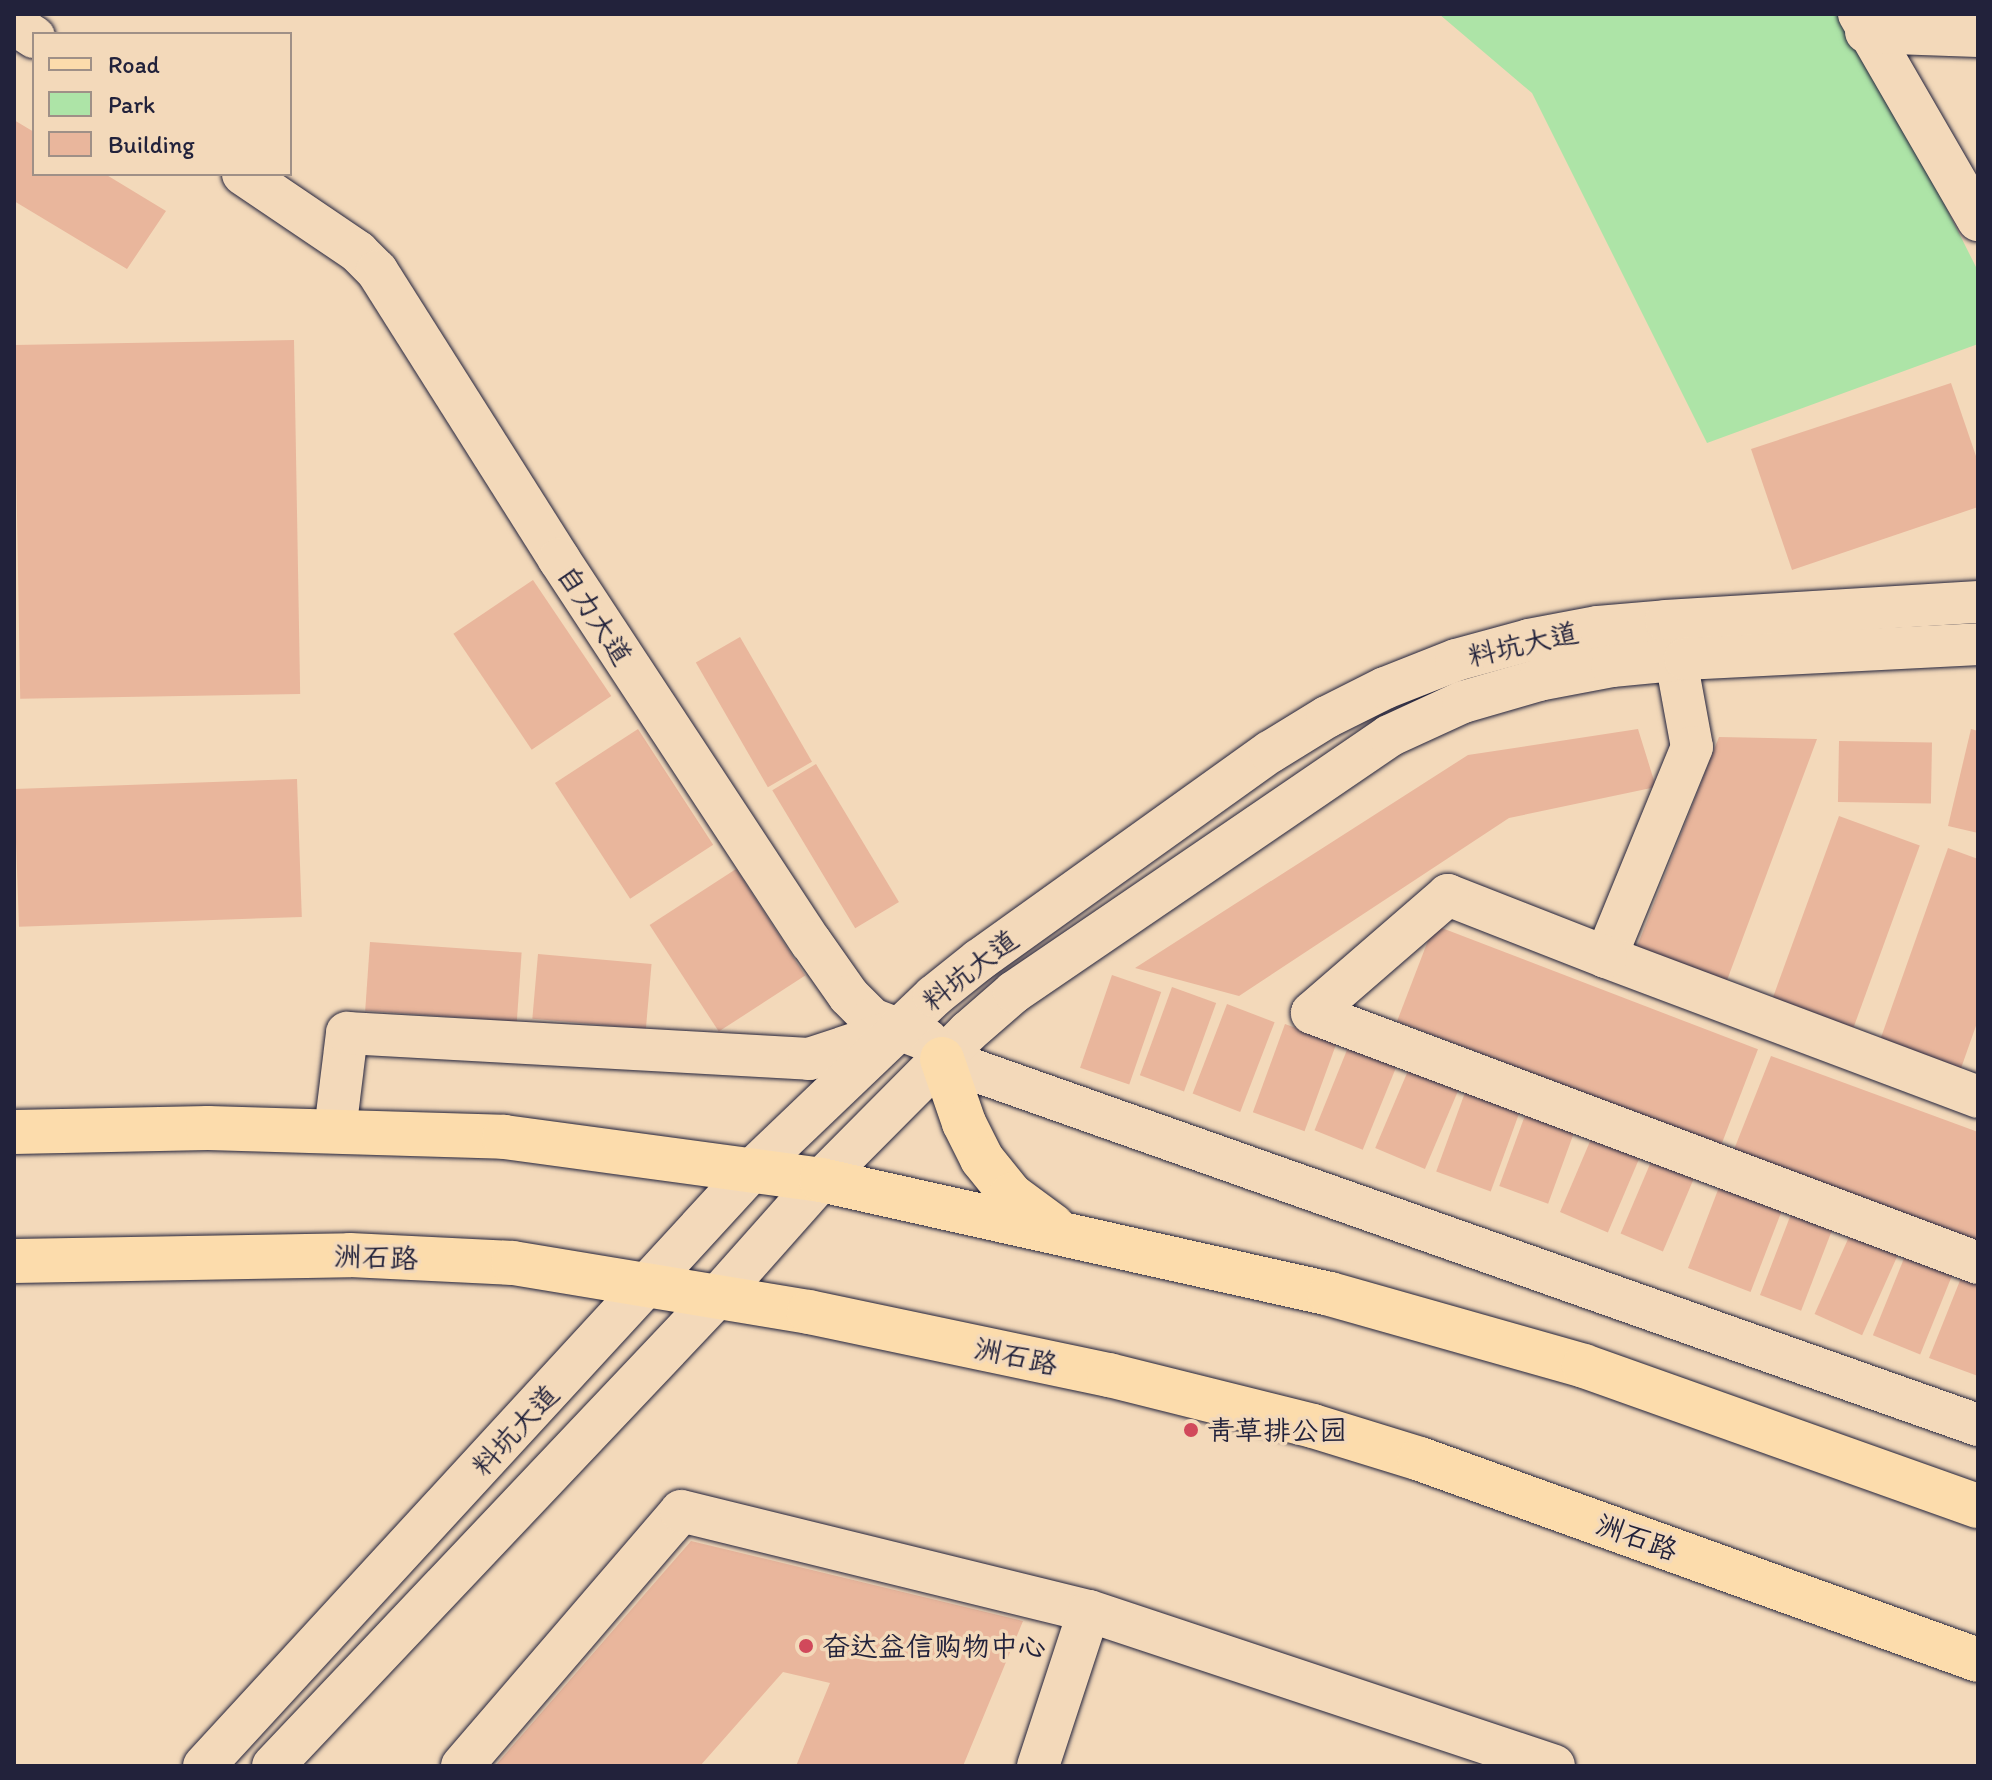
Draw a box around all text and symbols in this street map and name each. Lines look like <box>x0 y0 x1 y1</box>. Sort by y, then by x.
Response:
legend <box>32 32 292 176</box>
text: Road <box>108 50 160 79</box>
text: Park <box>108 90 155 119</box>
text: Building <box>108 130 195 159</box>
street label: 自力大道 <box>550 559 640 671</box>
street label: 料坑大道 <box>1465 615 1581 673</box>
street label: 料坑大道 <box>916 922 1024 1018</box>
street label: 洲石路 <box>333 1239 419 1275</box>
street label: 洲石路 <box>971 1331 1061 1381</box>
street label: 料坑大道 <box>465 1378 565 1482</box>
place label: 青草排公园 <box>1207 1413 1347 1447</box>
marker: 青草排公园 <box>1182 1421 1200 1439</box>
street label: 洲石路 <box>1592 1507 1682 1567</box>
place label: 奋达益信购物中心 <box>822 1629 1046 1663</box>
marker: 奋达益信购物中心 <box>797 1637 815 1655</box>

